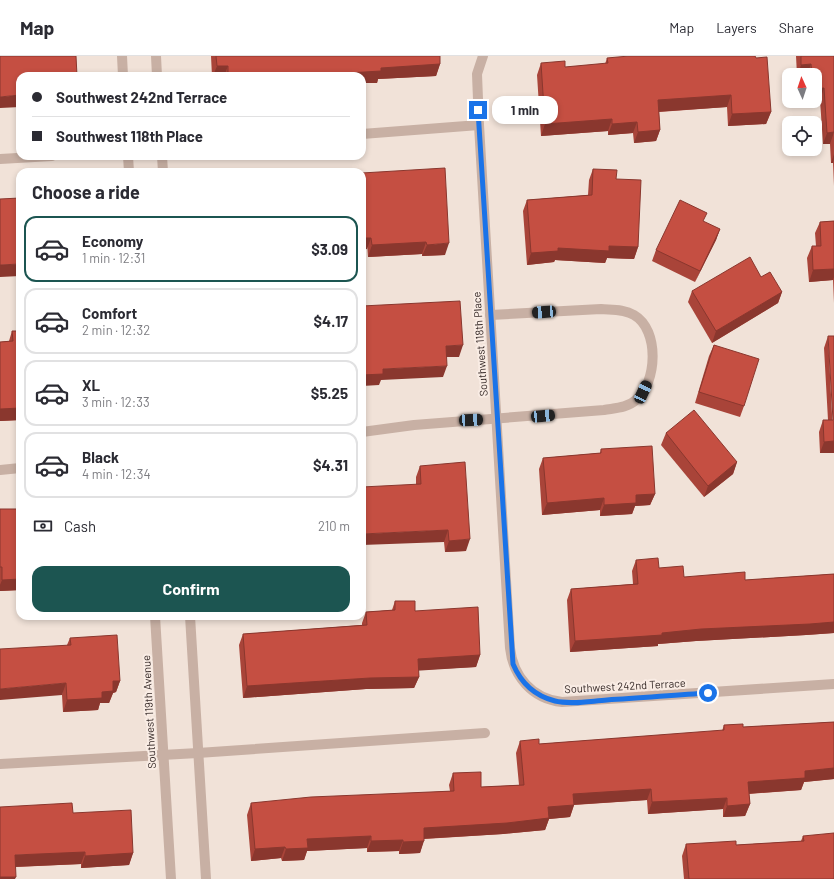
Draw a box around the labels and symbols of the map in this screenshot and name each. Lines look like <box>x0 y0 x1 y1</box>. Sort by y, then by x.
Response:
north arrow <box>782 68 822 108</box>
callout: 1 min <box>492 96 558 124</box>
route end <box>469 101 487 119</box>
street label: Southwest 118th Place <box>469 291 490 397</box>
car <box>532 305 556 319</box>
car <box>632 379 654 405</box>
car <box>531 409 555 423</box>
car <box>459 413 483 427</box>
street label: Southwest 119th Avenue <box>139 655 158 769</box>
street label: Southwest 242nd Terrace <box>564 676 686 695</box>
route start <box>699 684 717 702</box>

